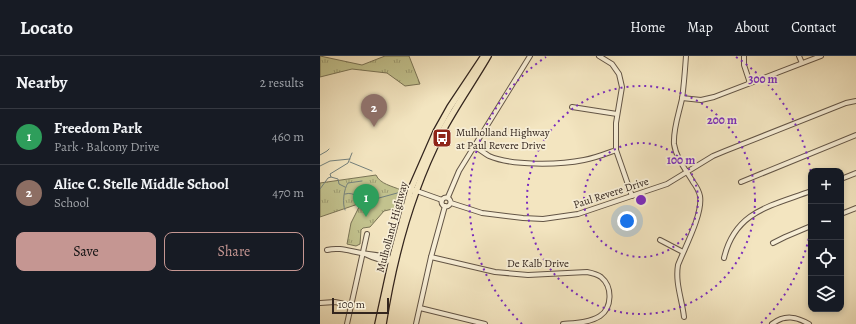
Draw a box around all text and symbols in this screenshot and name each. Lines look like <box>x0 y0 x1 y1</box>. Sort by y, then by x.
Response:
text: Locato <box>20 15 73 41</box>
text: Home <box>630 18 665 37</box>
text: Map <box>687 18 713 37</box>
text: About <box>735 18 769 37</box>
text: Contact <box>791 18 836 37</box>
text: Nearby <box>16 71 67 94</box>
text: 300 m <box>748 71 778 87</box>
text: 2 results <box>260 74 304 91</box>
pin: 2 <box>361 94 387 127</box>
text: 200 m <box>707 112 737 128</box>
text: Freedom Park <box>54 118 142 138</box>
place label: Mulholland Highway at Paul Revere Drive <box>456 125 550 153</box>
bus stop icon: Mulholland Highway at Paul Revere Drive <box>431 127 453 149</box>
text: 1 <box>27 128 31 145</box>
text: 460 m <box>272 128 304 145</box>
text: Park · Balcony Drive <box>54 138 159 155</box>
text: 100 m <box>667 152 695 168</box>
map controls <box>808 168 844 312</box>
button: + <box>808 168 844 204</box>
text: Alice C. Stelle Middle School <box>54 174 229 194</box>
street label: Paul Revere Drive <box>571 174 651 212</box>
street label: Mulholland Highway <box>373 180 411 274</box>
text: 2 <box>26 184 32 201</box>
text: 470 m <box>272 184 304 201</box>
pin: 1 <box>353 184 379 217</box>
centre of rings <box>634 193 648 207</box>
text: School <box>54 194 89 211</box>
button: − <box>808 204 844 240</box>
your location <box>617 211 637 231</box>
button: Save <box>16 232 156 271</box>
button: Share <box>164 232 304 271</box>
button: locate <box>808 240 844 276</box>
street label: De Kalb Drive <box>507 256 569 271</box>
button: layers <box>808 276 844 312</box>
scale bar <box>332 296 389 315</box>
text: 100 m <box>338 297 365 312</box>

